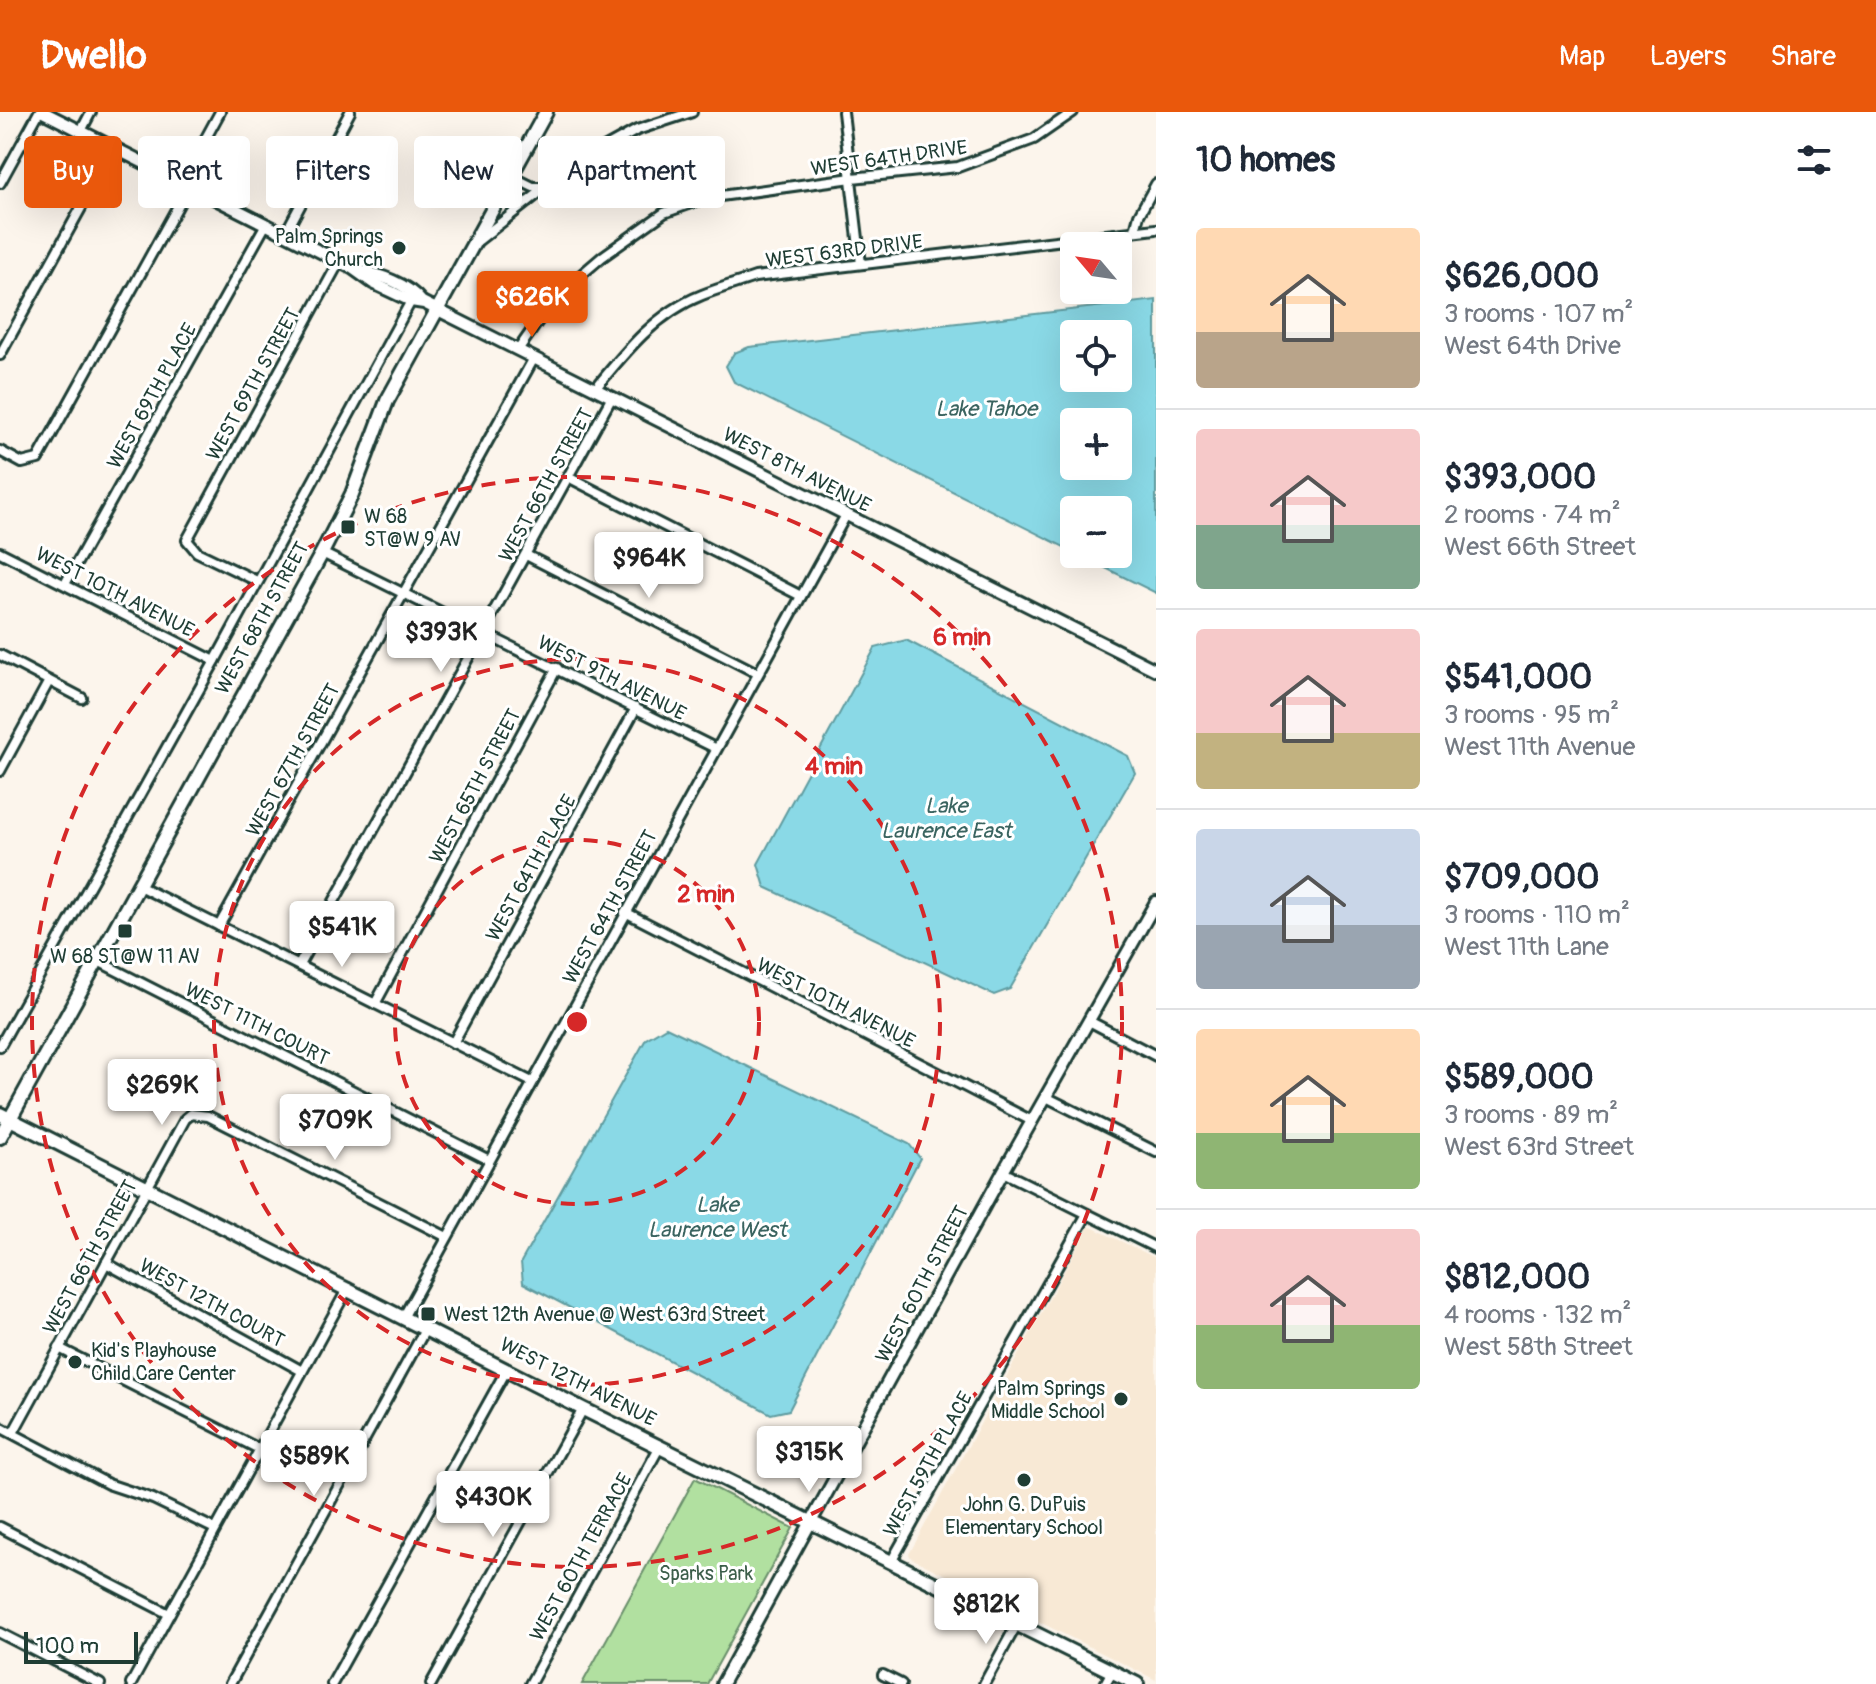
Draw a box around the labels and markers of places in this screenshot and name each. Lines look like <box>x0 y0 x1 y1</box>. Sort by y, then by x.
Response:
place label: Palm Springs Church <box>275 224 383 272</box>
marker: Palm Springs Church <box>390 239 408 257</box>
pin: $626K <box>476 271 588 339</box>
place label: W 68 ST@W 9 AV <box>364 504 461 552</box>
marker: W 68 ST@W 9 AV <box>339 518 357 536</box>
pin: $964K <box>593 532 705 600</box>
pin: $393K <box>385 606 497 674</box>
pin: $541K <box>286 901 398 969</box>
marker: W 68 ST@W 11 AV <box>116 922 134 940</box>
place label: W 68 ST@W 11 AV <box>50 944 200 969</box>
centre of rings <box>563 1008 591 1036</box>
pin: $269K <box>106 1059 218 1127</box>
pin: $709K <box>279 1094 391 1162</box>
place label: West 12th Avenue @ West 63rd Street <box>444 1302 766 1327</box>
marker: West 12th Avenue @ West 63rd Street <box>419 1305 437 1323</box>
place label: Kid's Playhouse Child Care Center <box>91 1338 236 1386</box>
marker: Kid's Playhouse Child Care Center <box>66 1353 84 1371</box>
place label: Palm Springs Middle School <box>991 1376 1105 1424</box>
marker: Palm Springs Middle School <box>1112 1390 1130 1408</box>
pin: $315K <box>753 1426 865 1494</box>
pin: $589K <box>258 1430 370 1498</box>
pin: $430K <box>437 1471 549 1539</box>
marker: John G. DuPuis Elementary School <box>1015 1471 1033 1489</box>
place label: John G. DuPuis Elementary School <box>945 1492 1103 1540</box>
pin: $812K <box>930 1578 1042 1646</box>

